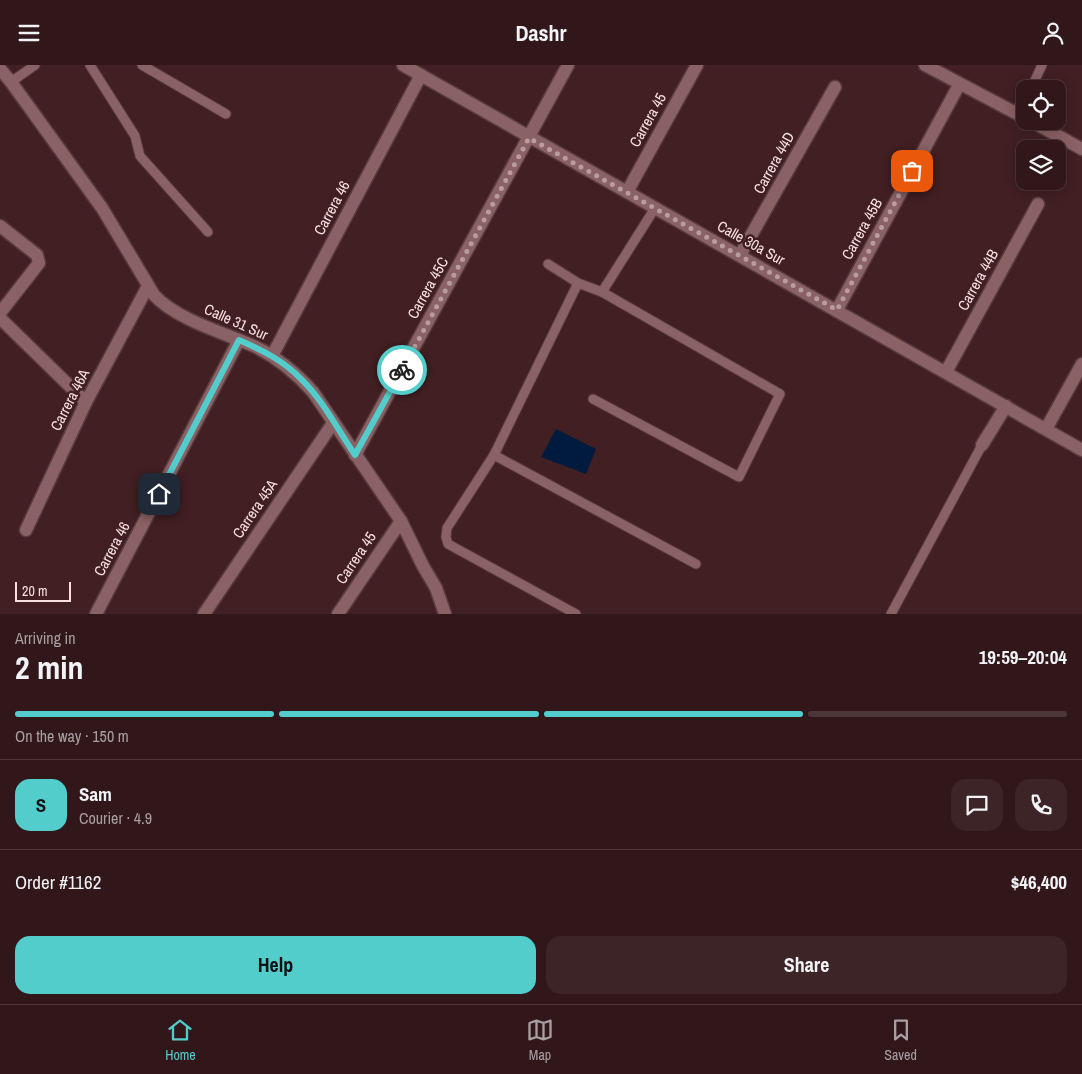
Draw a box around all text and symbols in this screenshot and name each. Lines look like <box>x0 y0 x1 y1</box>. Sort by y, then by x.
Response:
text: Dashr <box>515 18 567 48</box>
icon: menu <box>15 19 43 47</box>
icon: person <box>1039 19 1067 47</box>
map controls <box>1016 80 1066 190</box>
button: locate <box>1016 80 1066 130</box>
street label: Carrera 45 <box>624 89 671 151</box>
street label: Carrera 44D <box>748 128 799 197</box>
button: layers <box>1016 140 1066 190</box>
pin <box>891 150 933 192</box>
icon: bag <box>898 157 926 185</box>
street label: Carrera 46 <box>308 177 355 239</box>
street label: Carrera 45B <box>836 194 887 263</box>
street label: Calle 30a Sur <box>714 215 789 270</box>
street label: Carrera 44B <box>952 245 1003 314</box>
street label: Carrera 45C <box>402 253 453 322</box>
street label: Calle 31 Sur <box>201 298 271 345</box>
courier <box>377 345 427 395</box>
icon: bike <box>388 356 416 384</box>
street label: Carrera 46A <box>45 364 94 434</box>
pin <box>138 473 180 515</box>
street label: Carrera 45A <box>227 474 282 542</box>
icon: home <box>145 480 173 508</box>
street label: Carrera 46 <box>88 518 135 580</box>
street label: Carrera 45 <box>330 527 381 588</box>
scale bar <box>15 579 71 602</box>
text: 20 m <box>22 582 48 600</box>
text: Arriving in <box>15 627 76 649</box>
text: 19:59–20:04 <box>979 644 1067 670</box>
text: 2 min <box>15 646 84 689</box>
text: On the way · 150 m <box>15 725 129 747</box>
button: chat <box>951 779 1003 831</box>
button: phone <box>1015 779 1067 831</box>
text: Sam <box>79 781 112 807</box>
text: S <box>36 792 46 818</box>
text: Courier · 4.9 <box>79 807 152 829</box>
text: Order #1162 <box>15 869 101 895</box>
text: $46,400 <box>1011 869 1067 895</box>
button: Help <box>15 936 536 994</box>
button: Share <box>546 936 1067 994</box>
tab: Home <box>165 1016 196 1064</box>
tab: Map <box>526 1016 554 1064</box>
tab: Saved <box>884 1016 917 1064</box>

